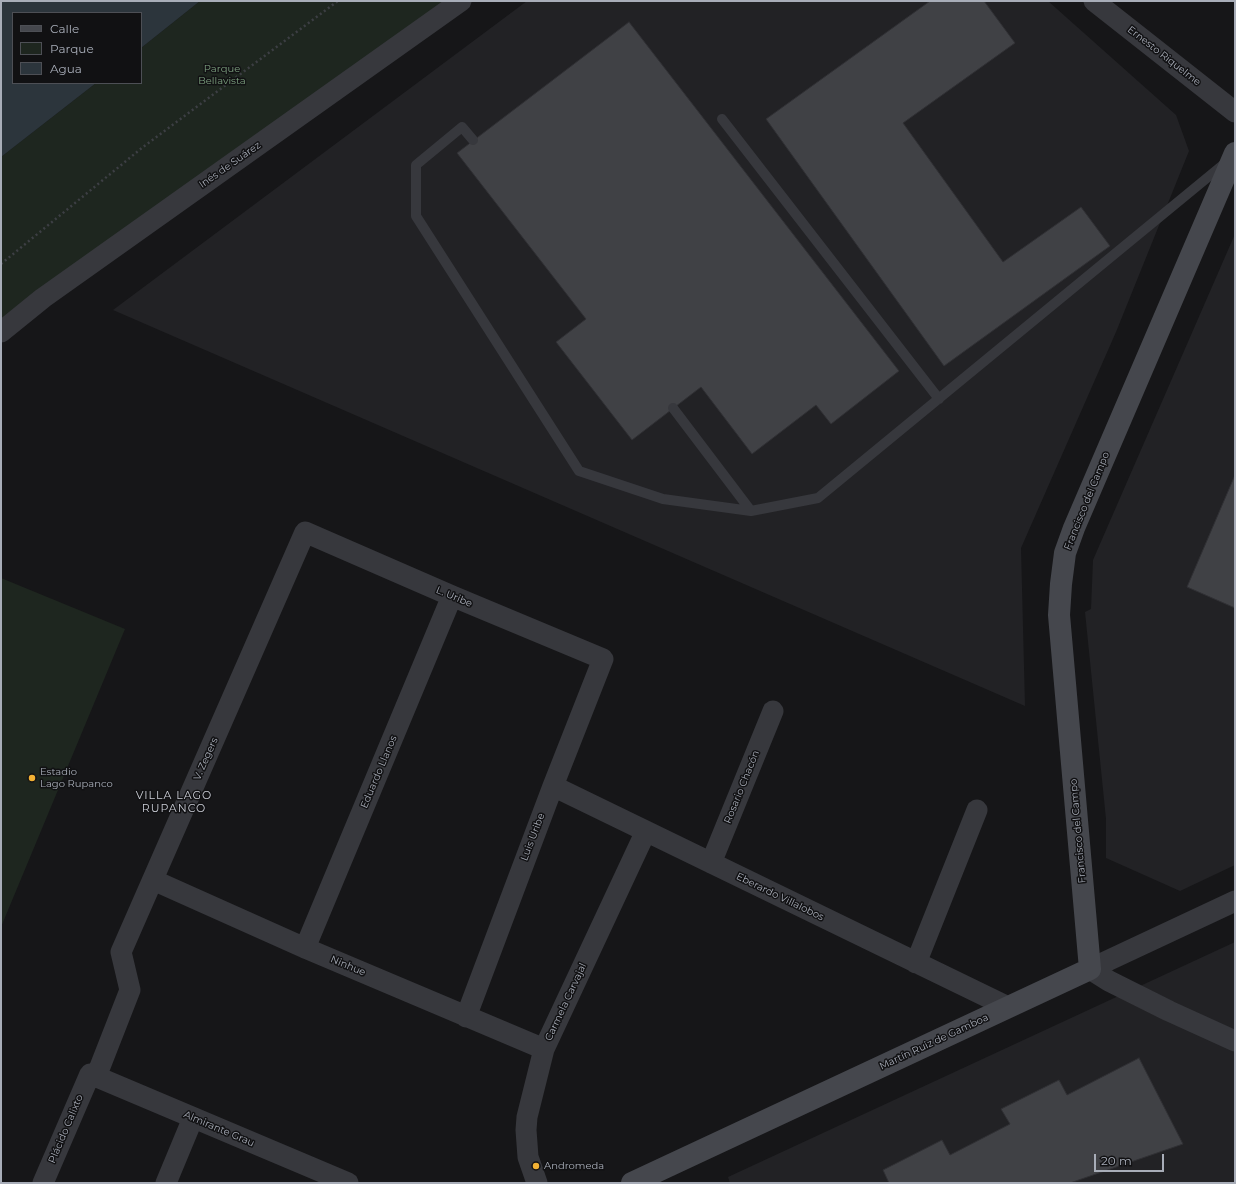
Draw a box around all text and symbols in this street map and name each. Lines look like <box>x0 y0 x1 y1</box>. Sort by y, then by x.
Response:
legend <box>12 12 142 84</box>
text: Calle <box>50 21 79 36</box>
street label: Ernesto Riquelme <box>1125 24 1203 88</box>
text: Parque <box>50 41 94 56</box>
text: Agua <box>50 61 82 76</box>
park label: Parque Bellavista <box>198 63 246 86</box>
street label: Inés de Suárez <box>197 139 263 191</box>
street label: Francisco del Campo <box>1062 450 1112 552</box>
street label: L. Uribe <box>434 584 474 610</box>
street label: Eduardo Llanos <box>358 734 400 810</box>
street label: V. Zegers <box>191 736 221 782</box>
street label: Rosario Chacón <box>722 749 762 825</box>
place label: Estadio Lago Rupanco <box>40 766 113 790</box>
marker: Estadio Lago Rupanco <box>27 773 37 783</box>
street label: Francisco del Campo <box>1067 778 1089 884</box>
district label: VILLA LAGO RUPANCO <box>136 789 212 815</box>
street label: Luis Uribe <box>518 811 548 863</box>
street label: Eberardo Villalobos <box>734 871 826 923</box>
street label: Ninhue <box>329 953 367 979</box>
street label: Carmela Carvajal <box>543 961 589 1043</box>
street label: Martín Ruiz de Gamboa <box>878 1011 990 1073</box>
street label: Plácido Calixto <box>46 1093 86 1165</box>
street label: Almirante Grau <box>182 1109 256 1149</box>
scale bar <box>1096 1146 1166 1172</box>
text: 20 m <box>1101 1153 1132 1168</box>
place label: Andromeda <box>544 1160 604 1172</box>
marker: Andromeda <box>531 1161 541 1171</box>

